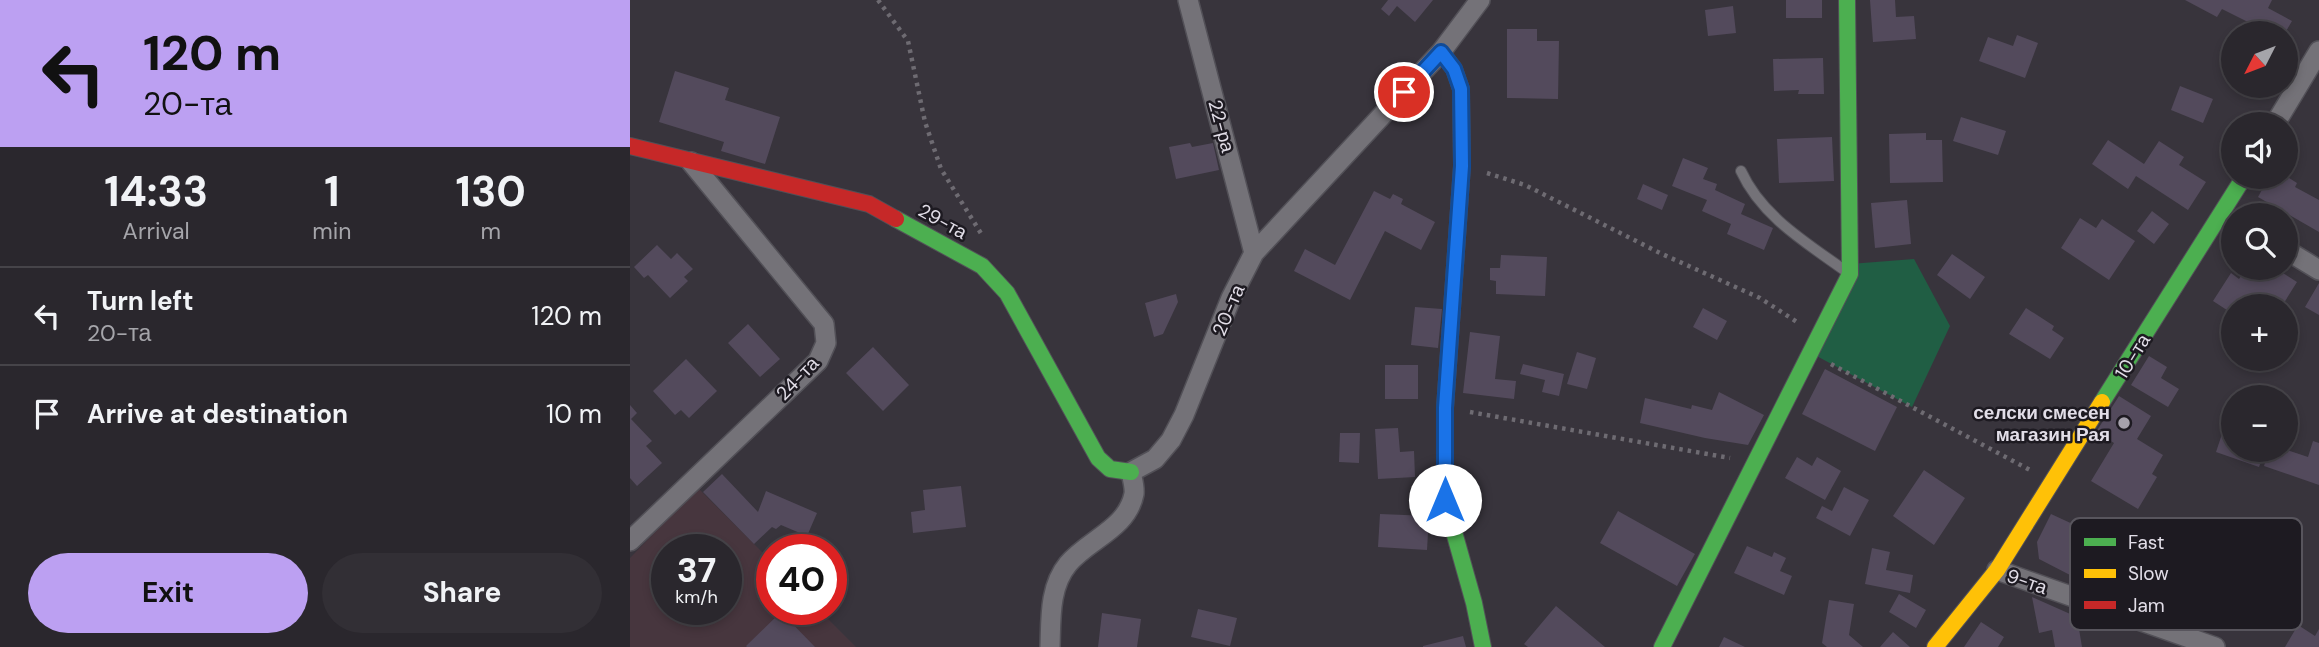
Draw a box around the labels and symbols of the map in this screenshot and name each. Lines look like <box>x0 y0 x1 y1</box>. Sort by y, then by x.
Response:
north arrow <box>2221 21 2298 98</box>
pin <box>1374 62 1434 122</box>
street label: 22-ра <box>1203 97 1241 156</box>
street label: 29-та <box>914 198 972 245</box>
street label: 20-та <box>1207 280 1251 340</box>
street label: 10-та <box>2109 329 2156 383</box>
street label: 24-та <box>770 351 825 406</box>
place label: селски смесен магазин Рая <box>1973 400 2110 447</box>
marker: селски смесен магазин Рая <box>2116 415 2132 431</box>
position arrow <box>1408 463 1482 537</box>
legend <box>2070 518 2302 630</box>
text: Fast <box>2128 530 2164 555</box>
speed limit sign: 40 <box>756 534 847 625</box>
text: Slow <box>2128 561 2169 586</box>
street label: 9-та <box>2003 563 2051 600</box>
text: Jam <box>2128 593 2165 618</box>

